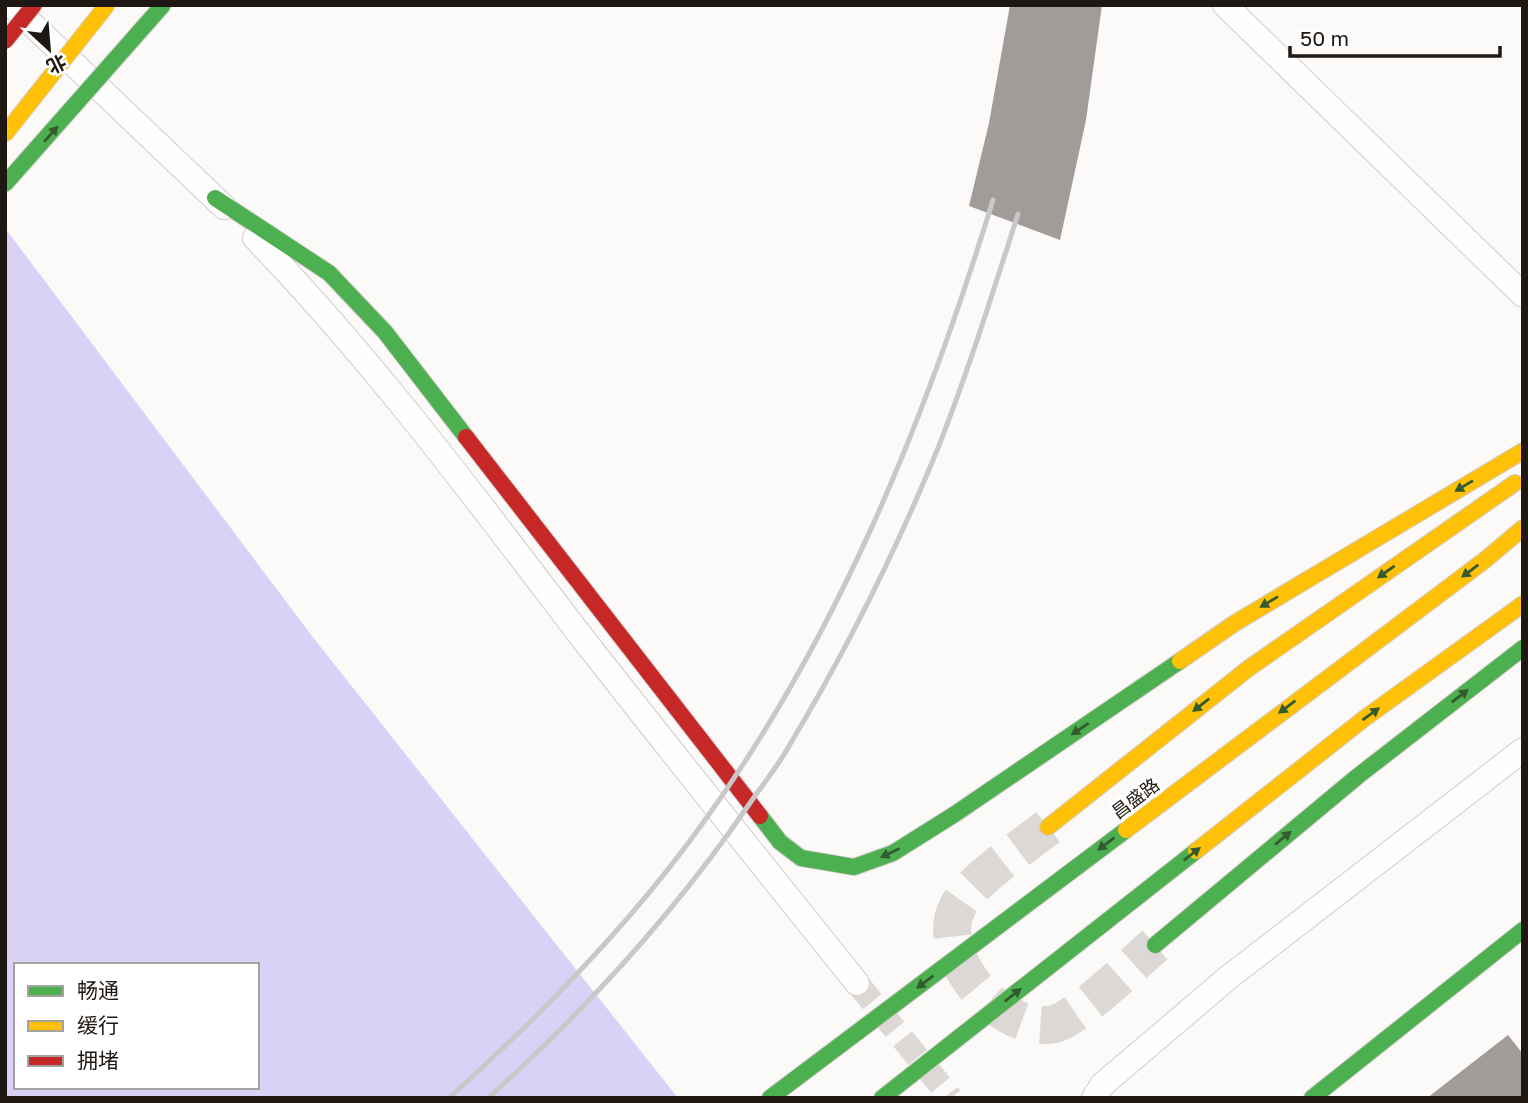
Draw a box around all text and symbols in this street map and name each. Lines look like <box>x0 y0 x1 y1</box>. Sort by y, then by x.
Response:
north arrow <box>14 14 84 84</box>
scale bar <box>1290 14 1500 58</box>
text: 50 m <box>1300 25 1349 51</box>
text: 北 <box>43 50 70 79</box>
one-way arrow <box>43 125 59 143</box>
one-way arrow <box>1455 480 1474 492</box>
one-way arrow <box>1461 564 1479 578</box>
one-way arrow <box>1377 565 1395 579</box>
one-way arrow <box>1259 596 1278 609</box>
one-way arrow <box>1451 689 1469 704</box>
one-way arrow <box>1193 697 1210 712</box>
one-way arrow <box>1279 699 1297 714</box>
one-way arrow <box>1362 707 1380 721</box>
one-way arrow <box>1071 722 1089 736</box>
street label: 昌盛路 <box>1107 773 1163 823</box>
one-way arrow <box>1273 831 1291 846</box>
one-way arrow <box>1098 837 1116 852</box>
one-way arrow <box>1182 847 1200 862</box>
one-way arrow <box>879 848 900 859</box>
legend <box>14 963 259 1089</box>
one-way arrow <box>916 974 934 988</box>
text: 畅通 <box>77 977 119 1003</box>
one-way arrow <box>1004 988 1022 1002</box>
text: 缓行 <box>77 1012 119 1038</box>
text: 拥堵 <box>77 1047 119 1073</box>

